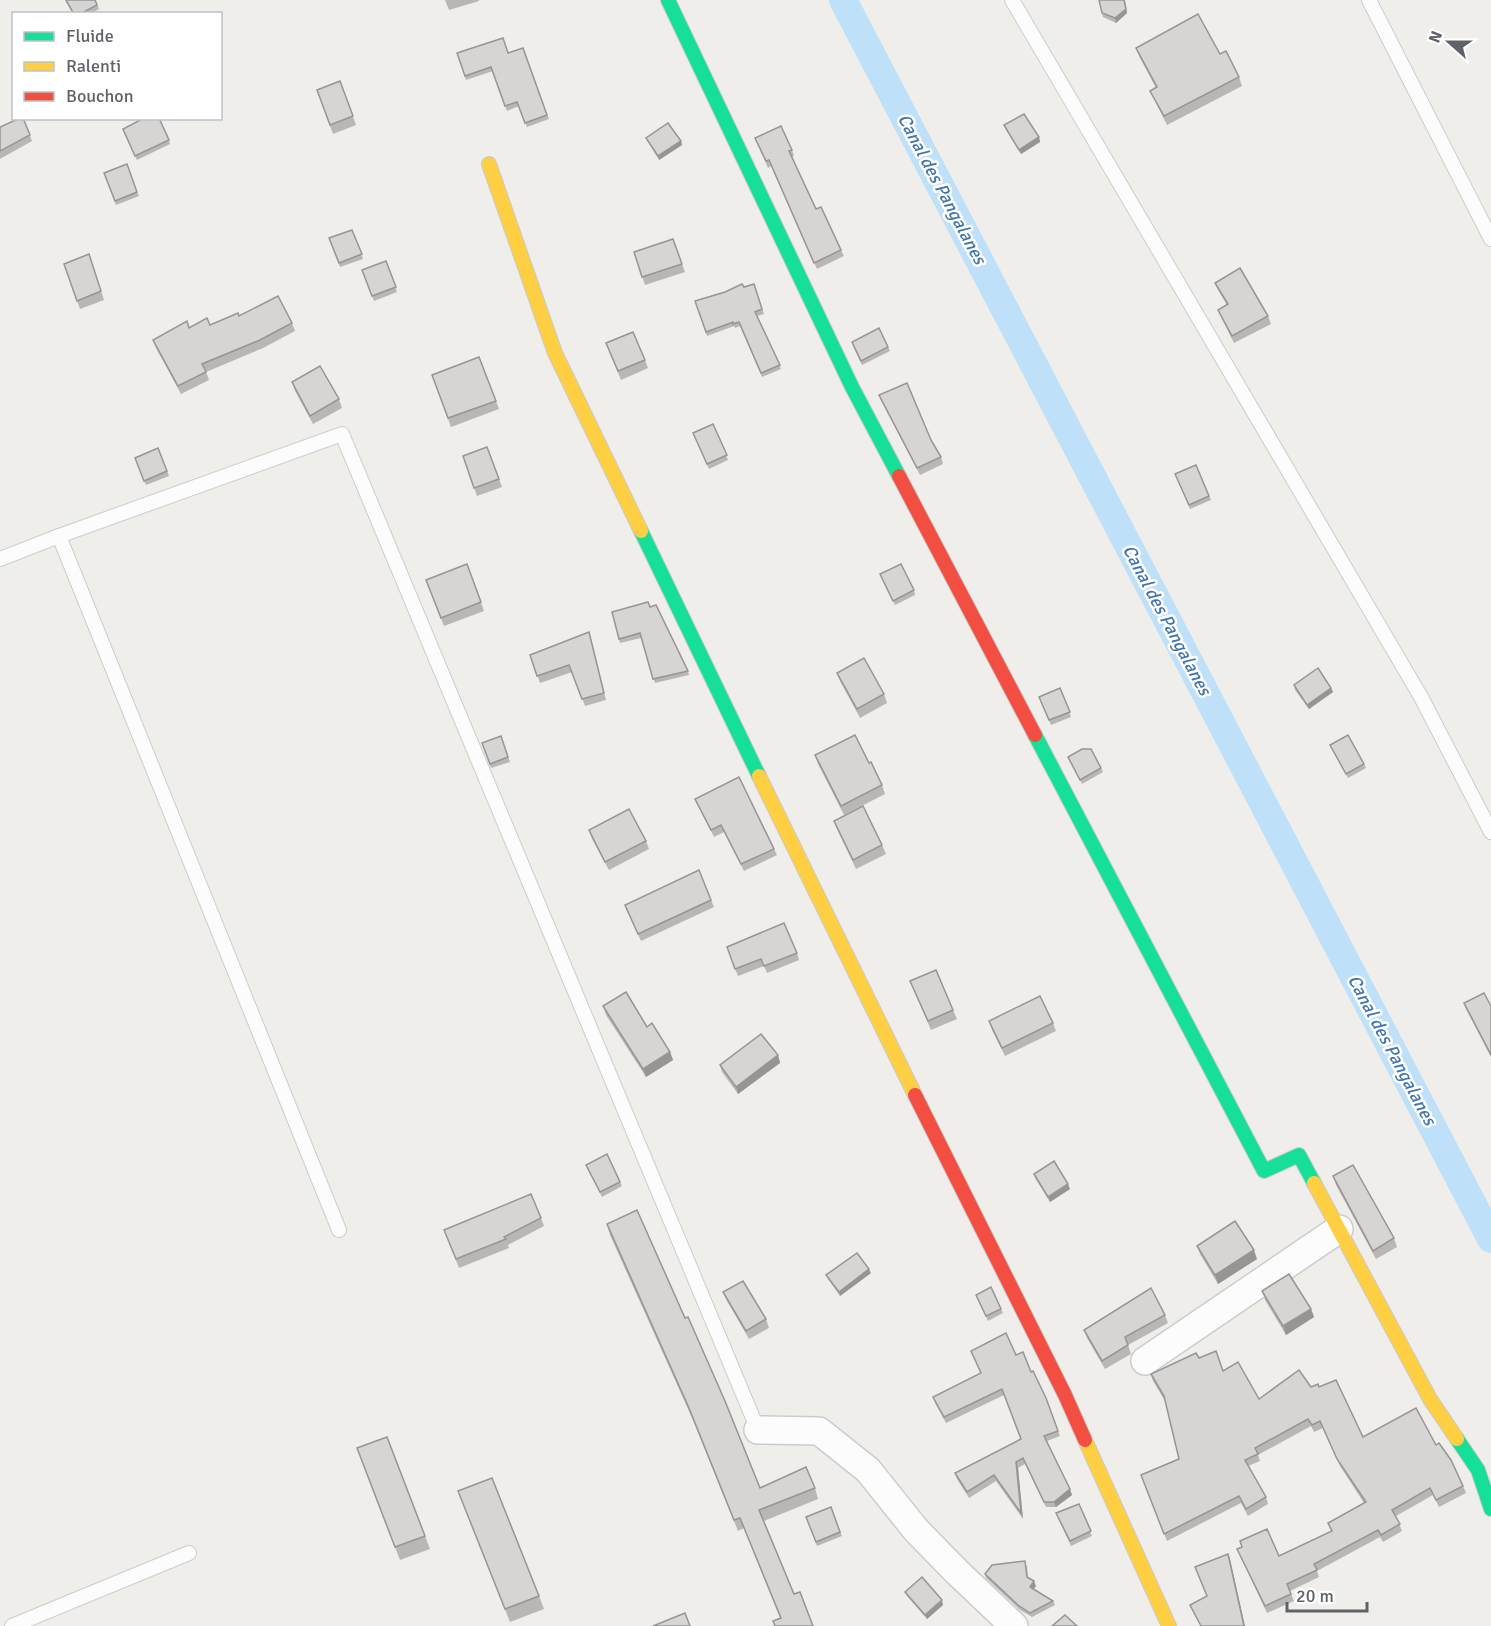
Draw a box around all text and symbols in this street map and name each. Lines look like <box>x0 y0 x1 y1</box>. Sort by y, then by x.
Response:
legend <box>12 12 222 120</box>
north arrow <box>1419 12 1479 72</box>
text: Fluide <box>66 25 114 47</box>
text: N <box>1425 28 1447 46</box>
text: Ralenti <box>66 55 121 77</box>
text: Bouchon <box>66 85 134 107</box>
water label: Canal des Pangalanes <box>893 110 992 270</box>
water label: Canal des Pangalanes <box>1118 541 1217 701</box>
water label: Canal des Pangalanes <box>1343 971 1442 1131</box>
scale bar <box>1287 1575 1366 1613</box>
text: 20 m <box>1296 1585 1334 1607</box>

